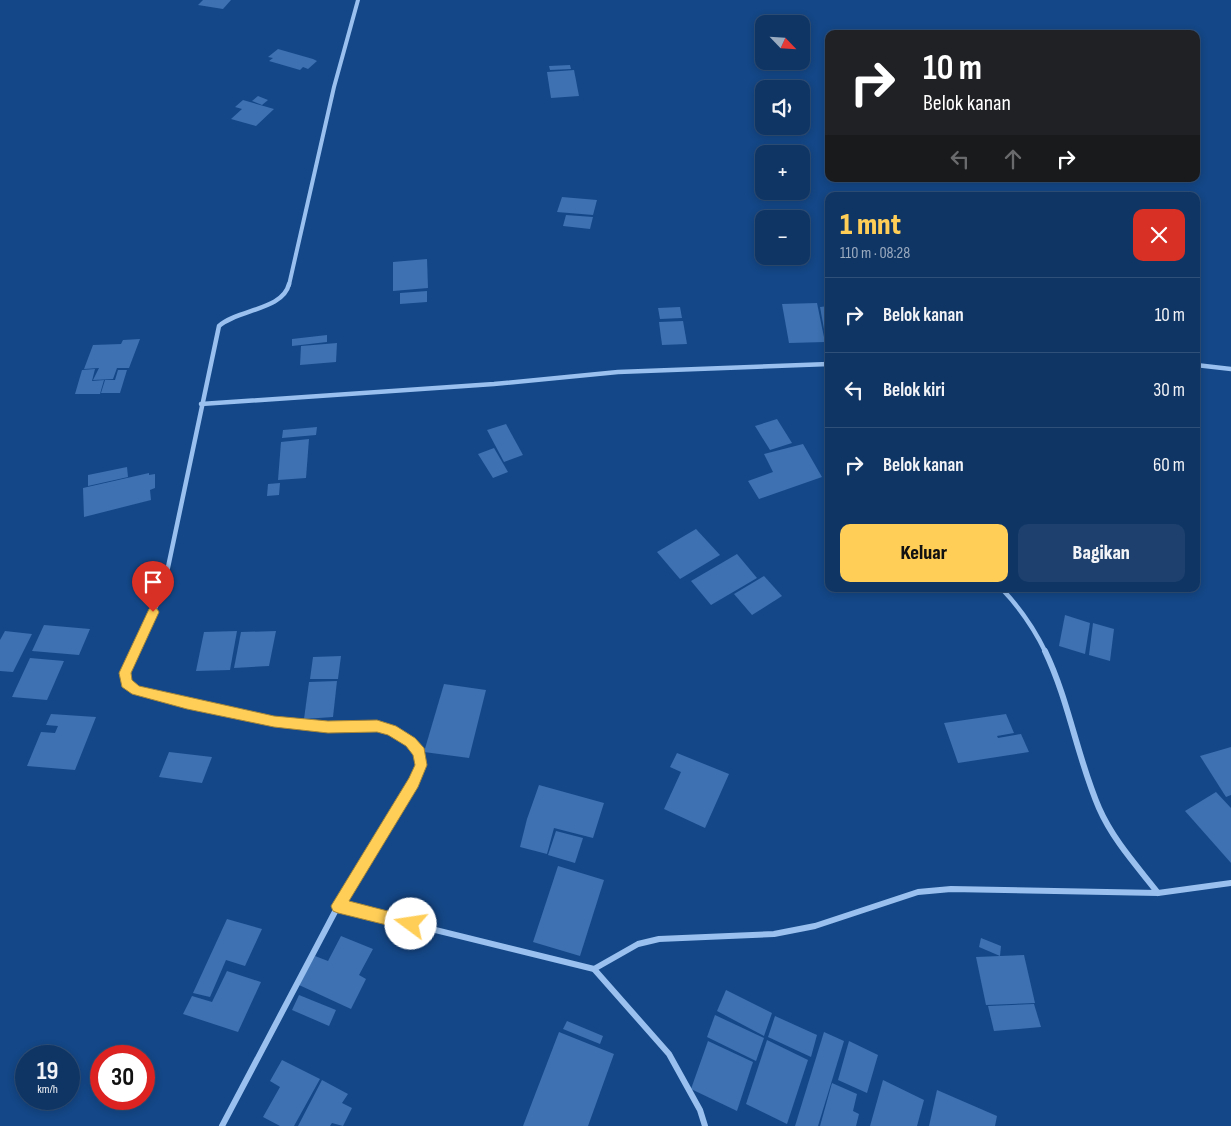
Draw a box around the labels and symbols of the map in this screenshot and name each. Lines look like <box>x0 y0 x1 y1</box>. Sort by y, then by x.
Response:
north arrow <box>755 15 810 70</box>
pin <box>132 561 174 612</box>
position arrow <box>384 897 436 949</box>
speed limit sign: 30 <box>90 1045 155 1110</box>

